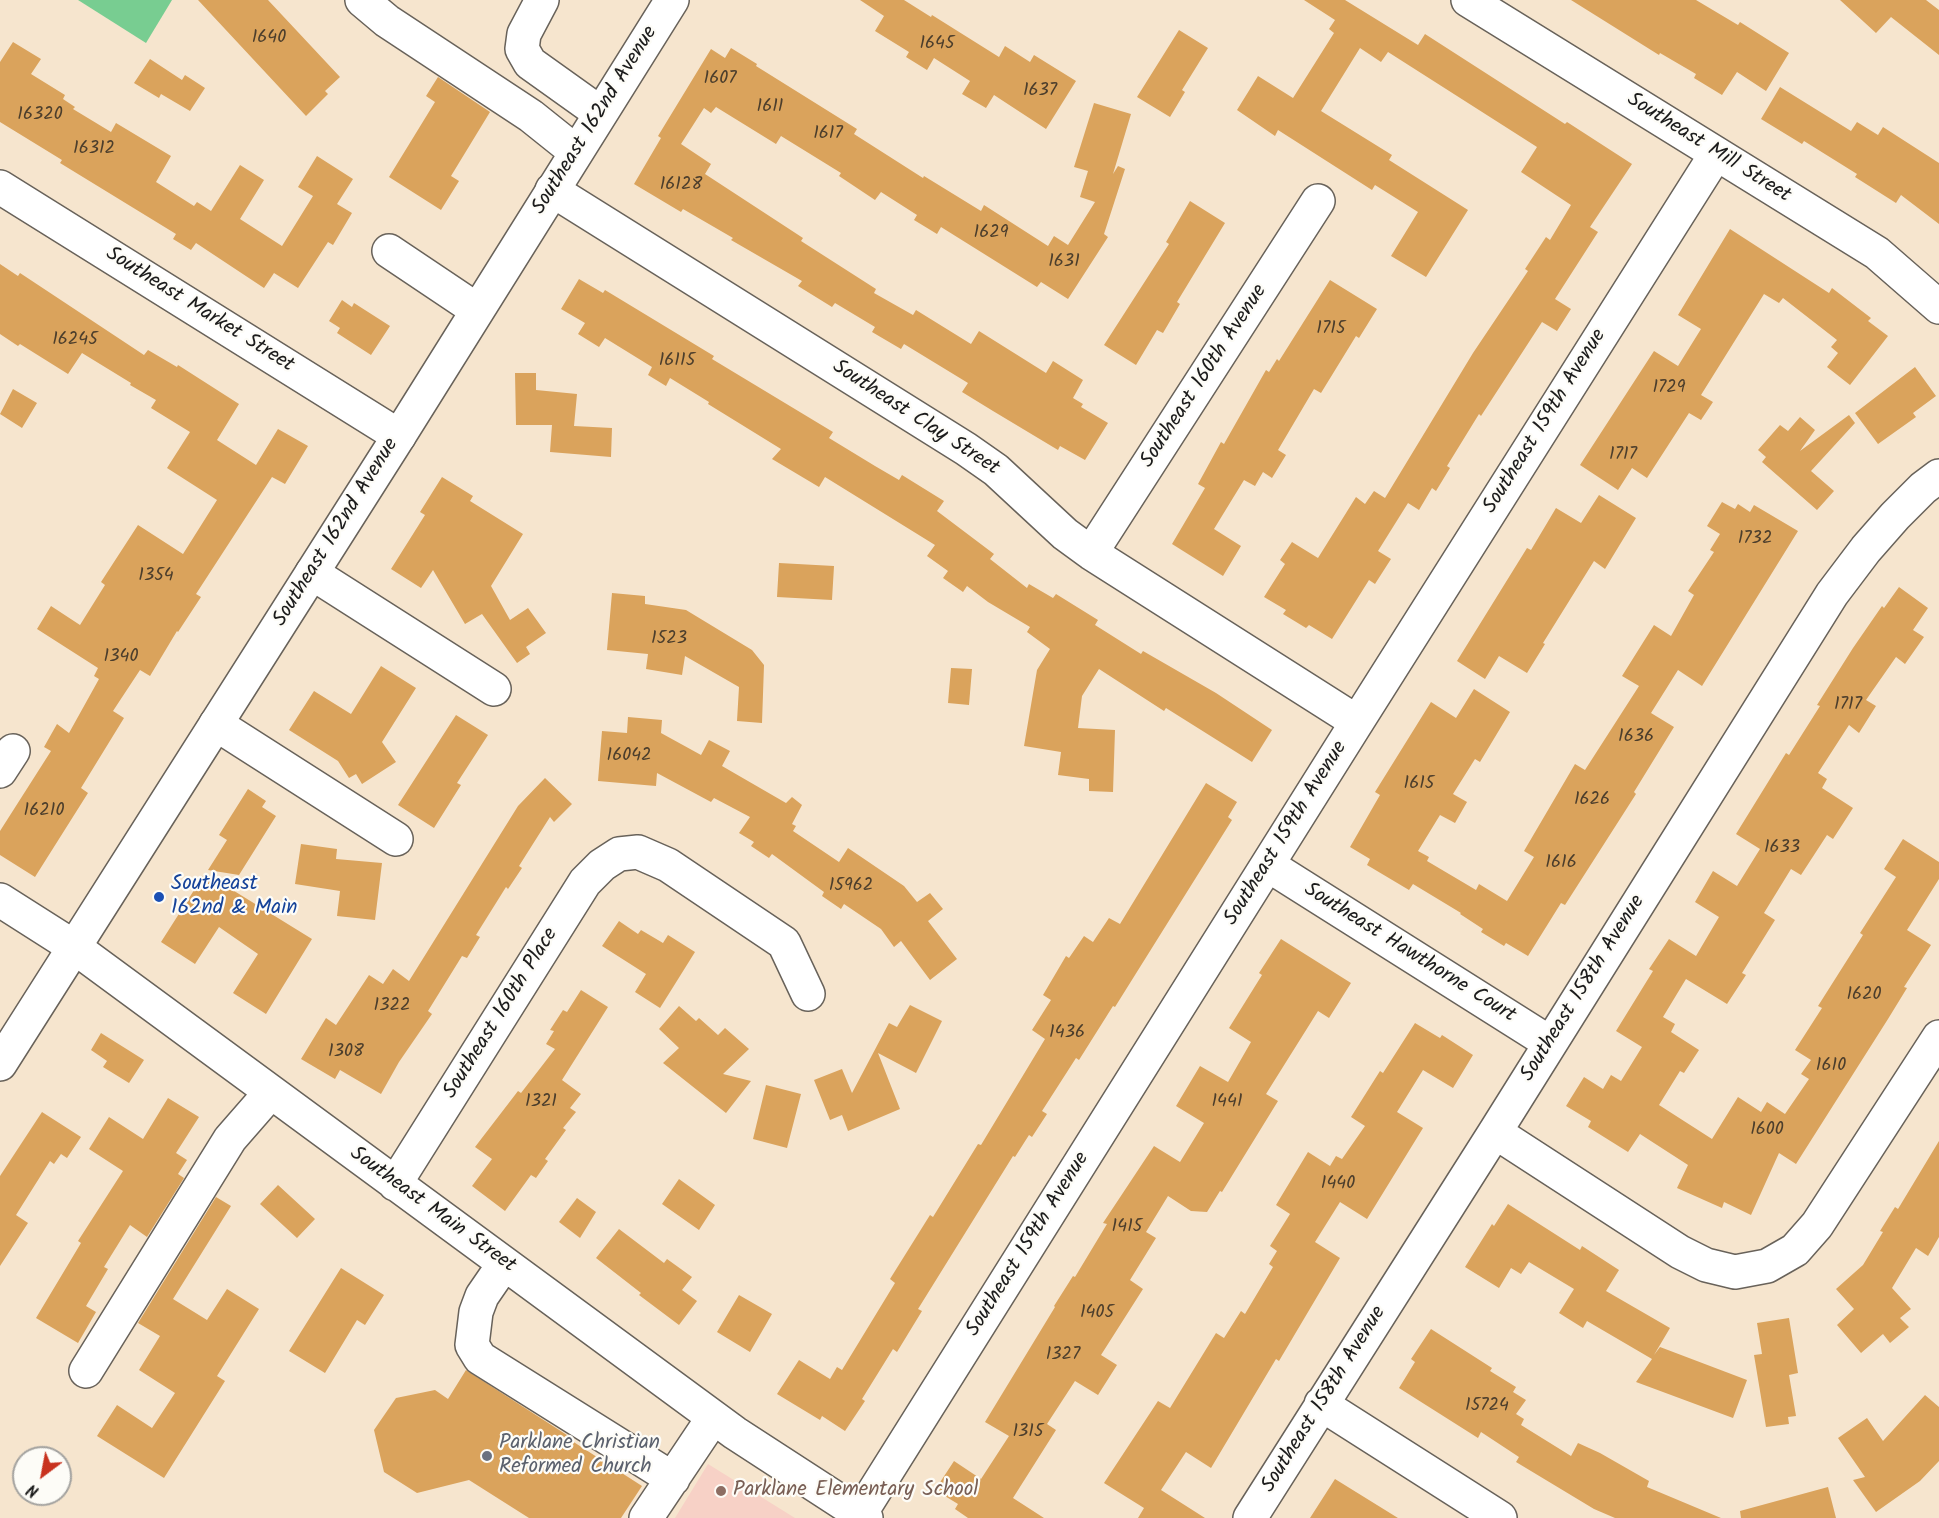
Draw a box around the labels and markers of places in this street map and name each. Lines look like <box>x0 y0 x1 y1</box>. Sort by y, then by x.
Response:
place label: Southeast 162nd & Main <box>171 872 297 922</box>
marker: Southeast 162nd & Main <box>152 890 166 904</box>
place label: Parklane Christian Reformed Church <box>499 1431 660 1481</box>
marker: Parklane Christian Reformed Church <box>480 1449 494 1463</box>
place label: Parklane Elementary School <box>733 1478 978 1504</box>
marker: Parklane Elementary School <box>714 1484 728 1498</box>

